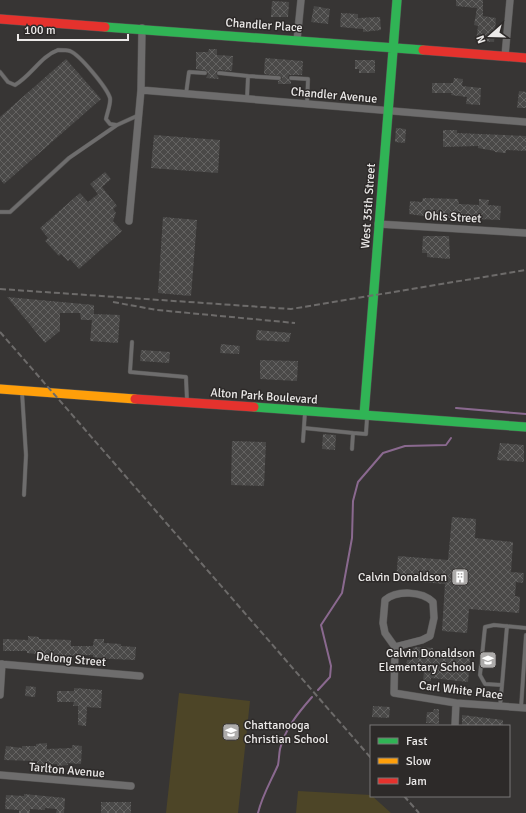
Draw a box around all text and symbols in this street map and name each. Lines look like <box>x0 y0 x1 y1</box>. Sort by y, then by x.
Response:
street label: Chandler Place <box>225 15 303 36</box>
scale bar <box>18 16 128 42</box>
north arrow <box>470 16 510 56</box>
text: 100 m <box>24 23 56 38</box>
text: N <box>474 33 488 45</box>
street label: Chandler Avenue <box>290 84 378 107</box>
street label: West 35th Street <box>358 163 379 249</box>
street label: Ohls Street <box>424 209 482 226</box>
street label: Alton Park Boulevard <box>210 385 318 408</box>
building icon: Calvin Donaldson <box>450 567 470 587</box>
place label: Calvin Donaldson <box>358 570 447 585</box>
place label: Calvin Donaldson Elementary School <box>379 646 475 675</box>
street label: Delong Street <box>35 649 107 670</box>
school or university icon: Calvin Donaldson Elementary School <box>478 650 498 670</box>
street label: Carl White Place <box>418 678 504 703</box>
place label: Chattanooga Christian School <box>244 718 329 747</box>
school or university icon: Chattanooga Christian School <box>221 722 241 742</box>
legend <box>370 725 510 797</box>
text: Fast <box>406 734 427 749</box>
text: Slow <box>406 754 431 769</box>
street label: Tarlton Avenue <box>28 760 105 781</box>
text: Jam <box>406 774 427 789</box>

